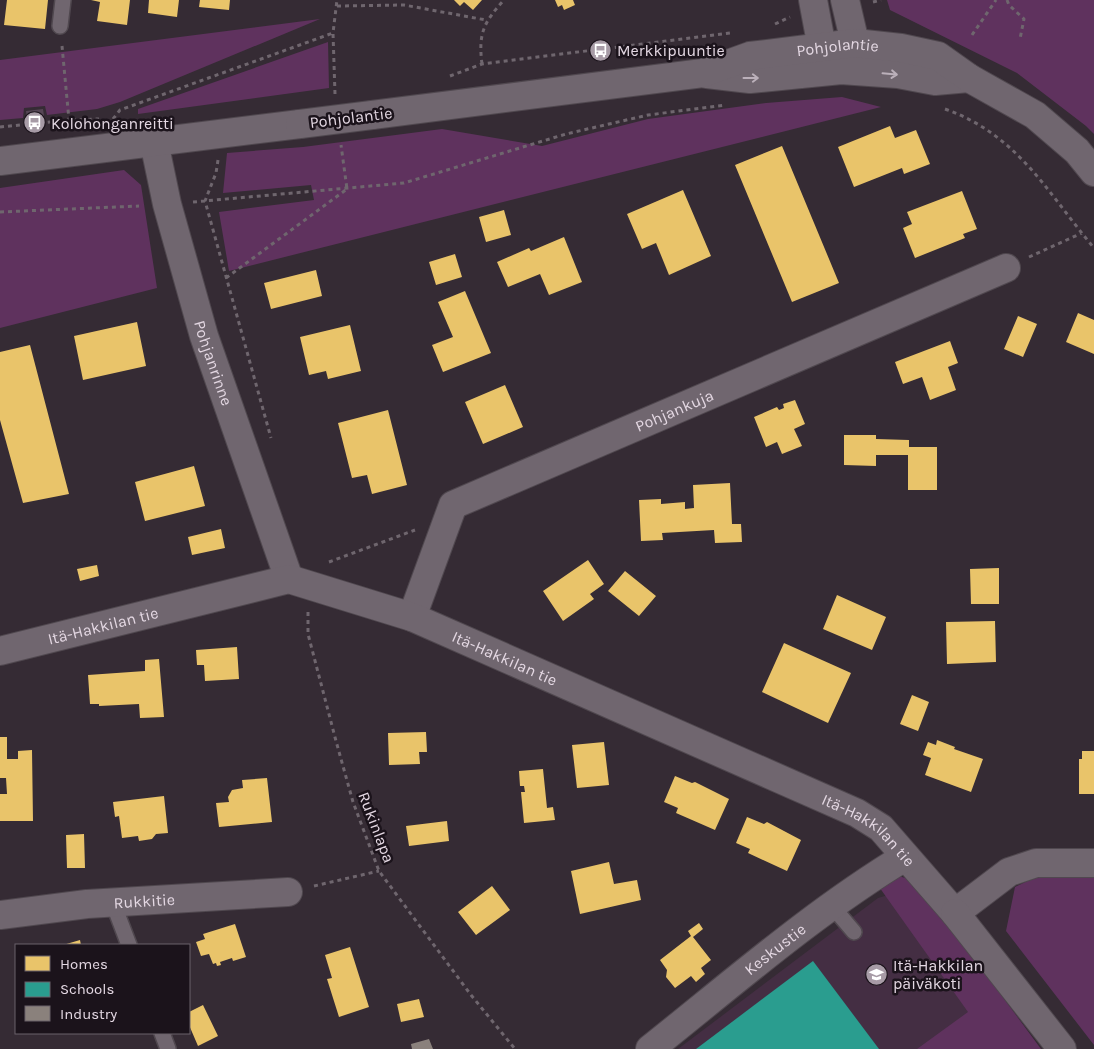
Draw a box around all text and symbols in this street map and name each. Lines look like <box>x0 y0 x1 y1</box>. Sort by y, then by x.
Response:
street label: Pohjolantie <box>795 34 880 60</box>
bus stop icon: Merkkipuuntie <box>589 38 613 62</box>
place label: Merkkipuuntie <box>617 41 725 60</box>
one-way arrow <box>881 69 897 78</box>
one-way arrow <box>742 73 759 83</box>
street label: Pohjolantie <box>309 103 393 132</box>
bus stop icon: Kolohonganreitti <box>23 111 47 135</box>
place label: Kolohonganreitti <box>51 114 174 133</box>
street label: Pohjanrinne <box>190 318 237 408</box>
street label: Pohjankuja <box>632 385 717 436</box>
street label: Itä-Hakkilan tie <box>46 603 160 649</box>
street label: Itä-Hakkilan tie <box>449 627 560 690</box>
street label: Rukinlapa <box>354 789 399 865</box>
street label: Itä-Hakkilan tie <box>819 790 919 870</box>
street label: Rukkitie <box>113 890 175 912</box>
street label: Keskustie <box>741 919 809 979</box>
legend <box>15 944 190 1034</box>
text: Homes <box>60 955 108 973</box>
place label: Itä-Hakkilan päiväkoti <box>893 956 983 993</box>
school or university icon: Itä-Hakkilan päiväkoti <box>865 962 889 986</box>
text: Schools <box>60 980 114 998</box>
text: Industry <box>60 1005 117 1023</box>

